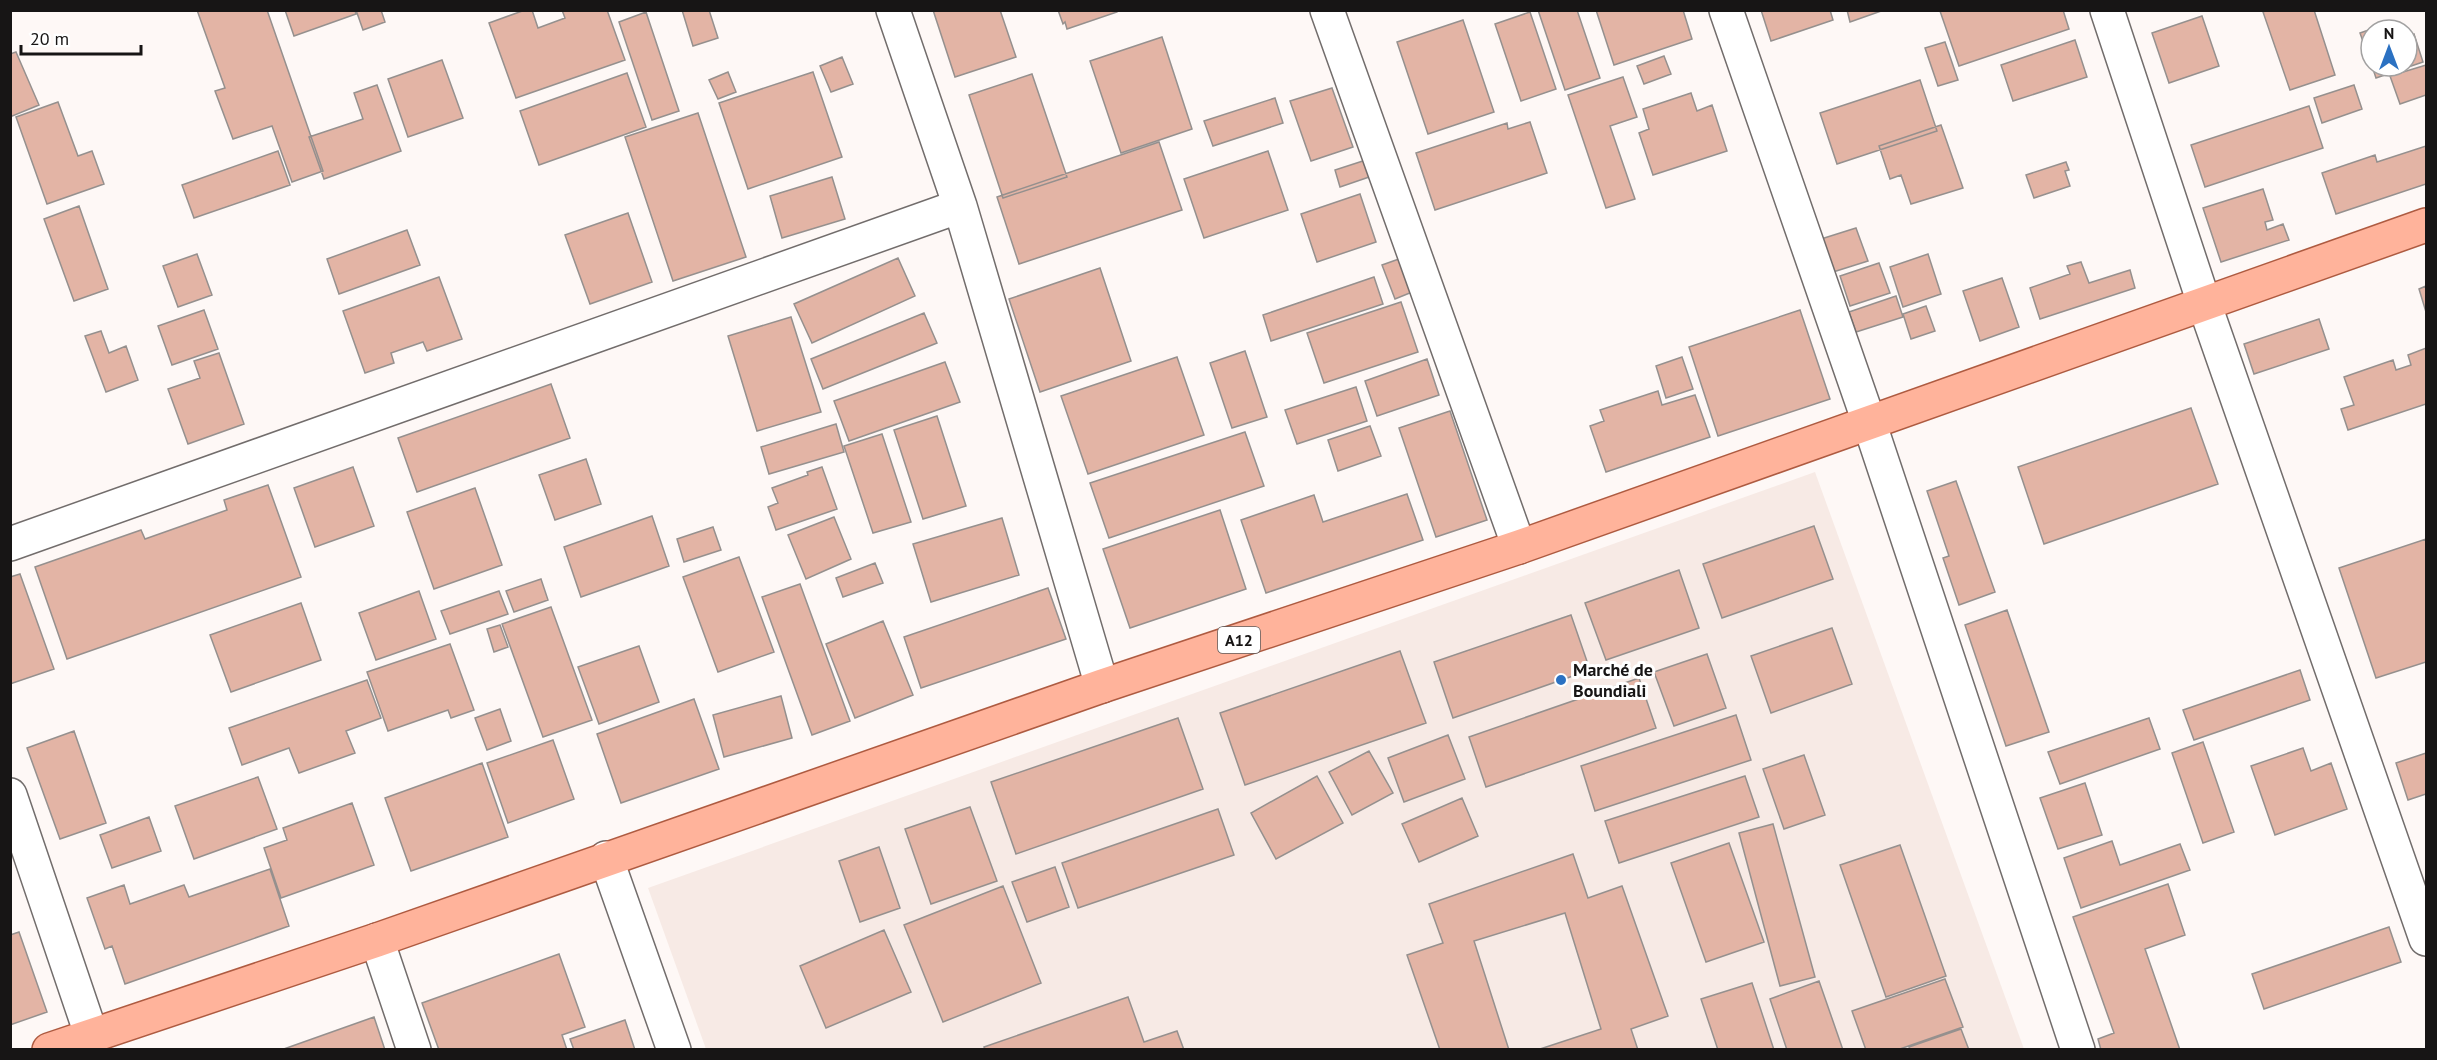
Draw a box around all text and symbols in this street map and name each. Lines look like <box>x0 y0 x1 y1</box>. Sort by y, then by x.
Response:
scale bar <box>21 18 141 56</box>
north arrow <box>2359 18 2419 78</box>
text: N <box>2384 23 2394 43</box>
text: 20 m <box>30 27 69 50</box>
road number: A12 <box>1218 627 1260 653</box>
place label: Marché de Boundiali <box>1573 658 1653 702</box>
marker: Marché de Boundiali <box>1554 673 1568 687</box>

